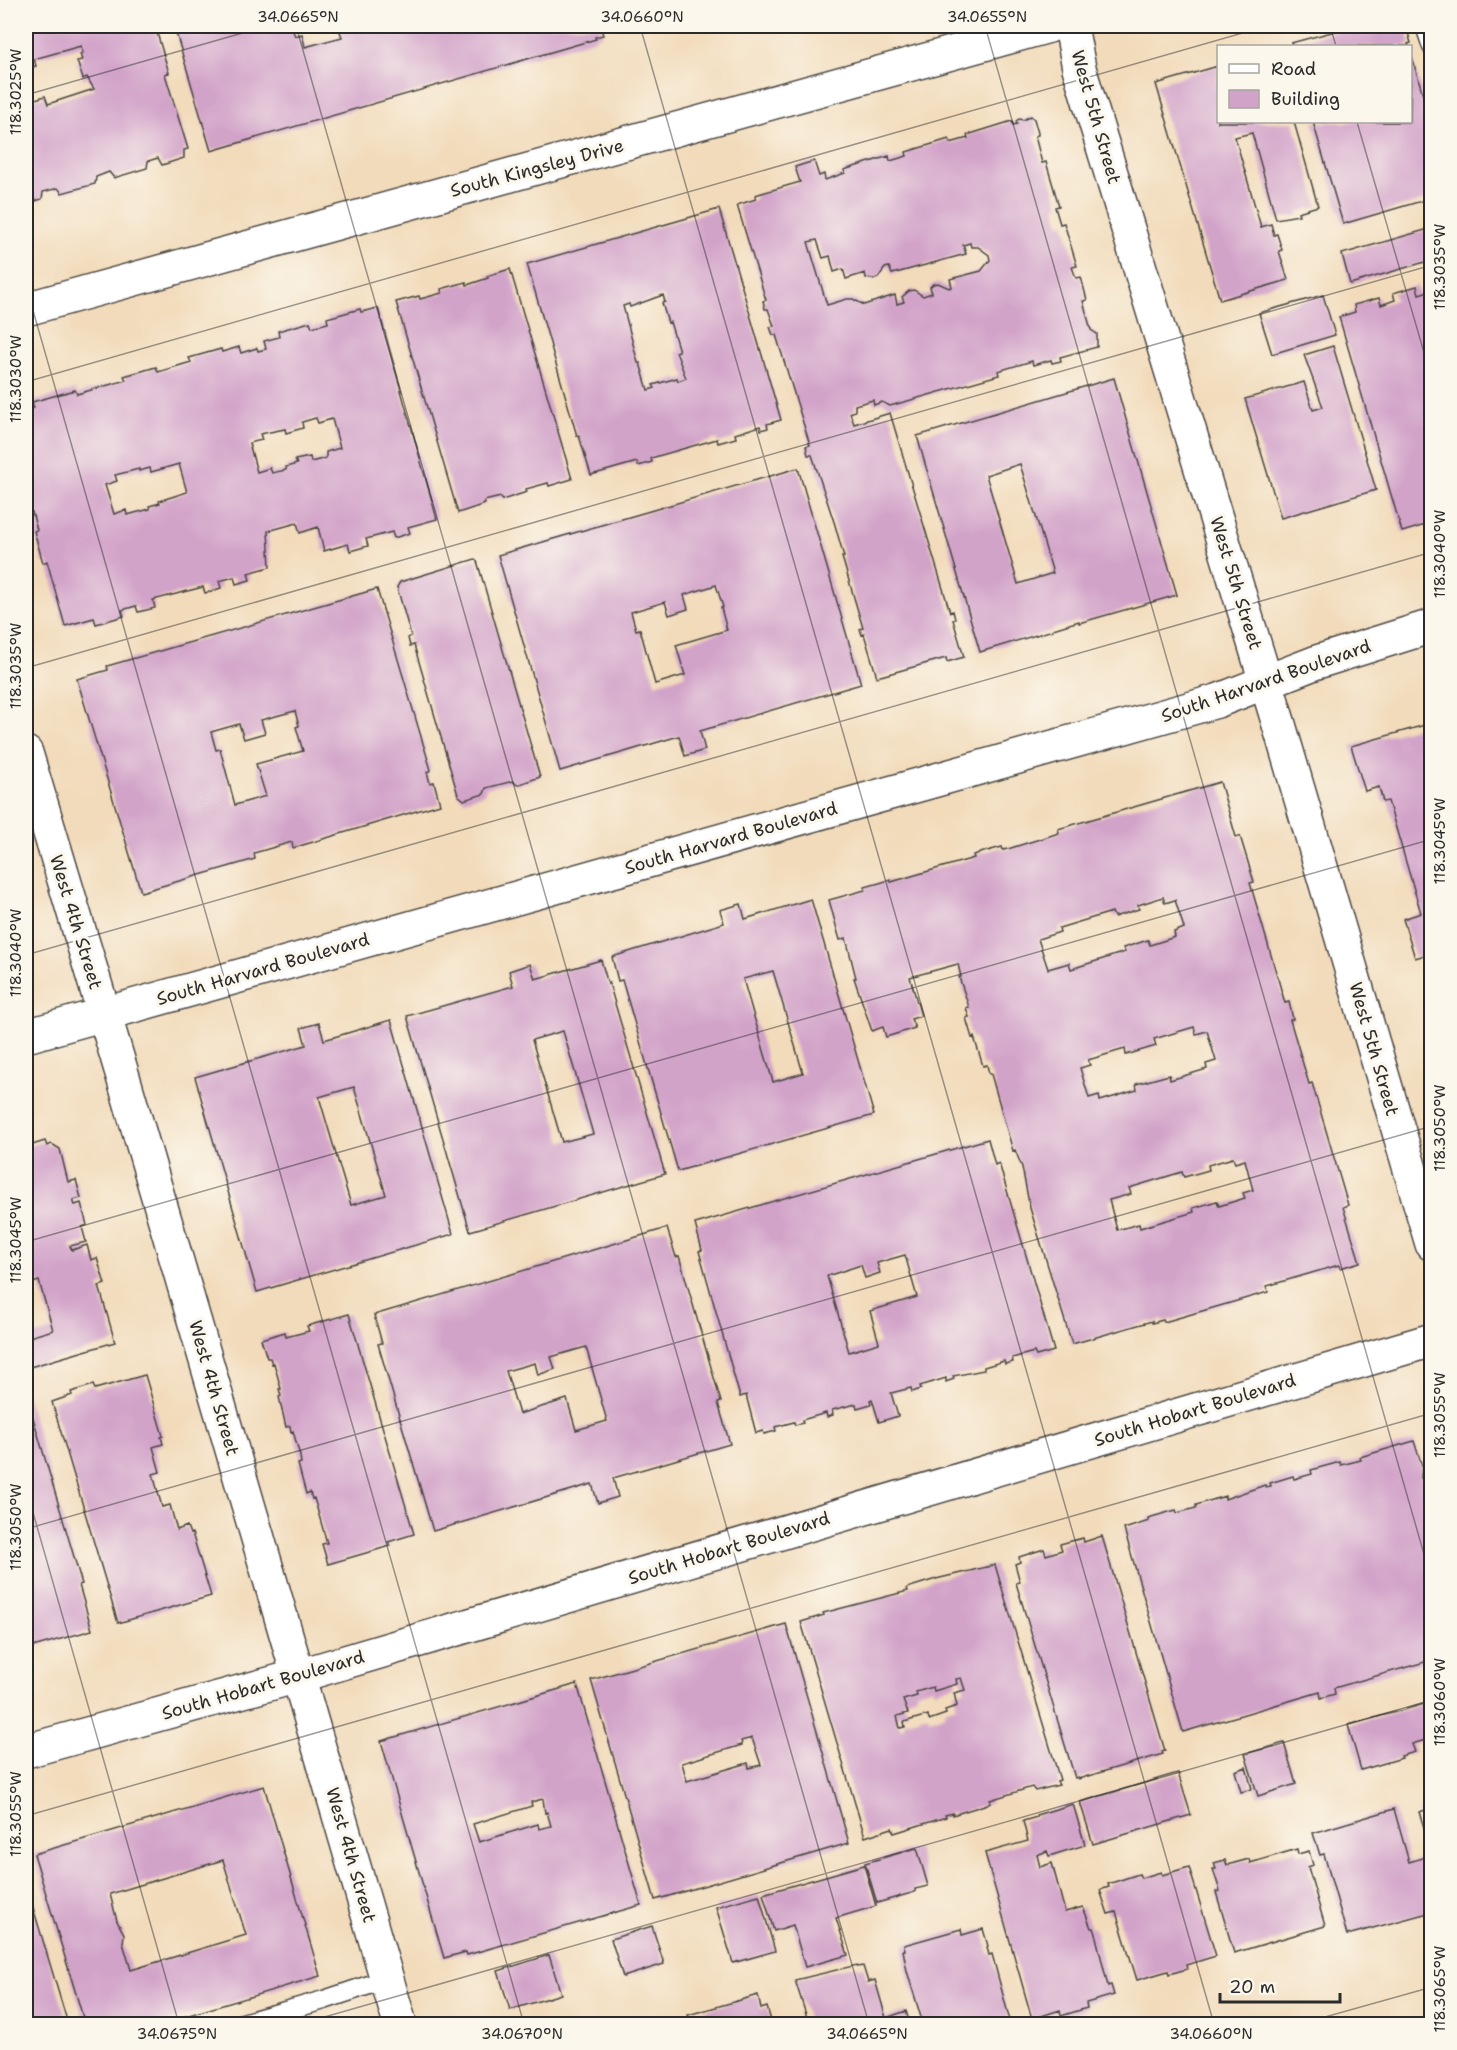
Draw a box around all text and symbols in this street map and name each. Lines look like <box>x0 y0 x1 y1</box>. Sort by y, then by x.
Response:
text: 34.0665°N <box>257 7 339 27</box>
text: 34.0660°N <box>600 7 684 27</box>
text: 34.0655°N <box>947 7 1027 27</box>
legend <box>1217 45 1412 123</box>
street label: West 5th Street <box>1065 47 1127 187</box>
text: 118.3025°W <box>6 49 26 135</box>
text: Road <box>1271 57 1316 81</box>
text: Building <box>1271 87 1340 111</box>
street label: South Kingsley Drive <box>448 133 626 203</box>
text: 118.3035°W <box>1430 224 1450 310</box>
text: 118.3030°W <box>6 335 26 423</box>
text: 118.3040°W <box>1430 510 1450 598</box>
street label: West 5th Street <box>1204 513 1268 653</box>
text: 118.3035°W <box>6 623 26 709</box>
street label: South Harvard Boulevard <box>1158 634 1374 728</box>
street label: South Harvard Boulevard <box>622 796 840 880</box>
text: 118.3045°W <box>1430 798 1450 884</box>
street label: West 4th Street <box>44 852 108 992</box>
text: 118.3040°W <box>6 909 26 997</box>
street label: South Harvard Boulevard <box>154 927 372 1011</box>
street label: West 5th Street <box>1343 979 1405 1119</box>
text: 118.3050°W <box>1430 1084 1450 1172</box>
text: 118.3045°W <box>6 1197 26 1283</box>
street label: West 4th Street <box>183 1318 245 1458</box>
street label: South Hobart Boulevard <box>1091 1368 1299 1452</box>
text: 118.3055°W <box>1430 1372 1450 1458</box>
text: 118.3050°W <box>6 1483 26 1571</box>
street label: South Hobart Boulevard <box>625 1506 833 1590</box>
street label: South Hobart Boulevard <box>159 1645 367 1725</box>
text: 118.3060°W <box>1430 1658 1450 1746</box>
text: 118.3055°W <box>6 1771 26 1857</box>
street label: West 4th Street <box>320 1785 382 1925</box>
text: 118.3065°W <box>1430 1946 1450 2032</box>
scale bar <box>1220 1966 1340 2004</box>
text: 20 m <box>1229 1975 1275 1999</box>
text: 34.0675°N <box>137 2024 217 2044</box>
text: 34.0670°N <box>481 2024 563 2044</box>
text: 34.0665°N <box>826 2024 908 2044</box>
text: 34.0660°N <box>1169 2024 1253 2044</box>

